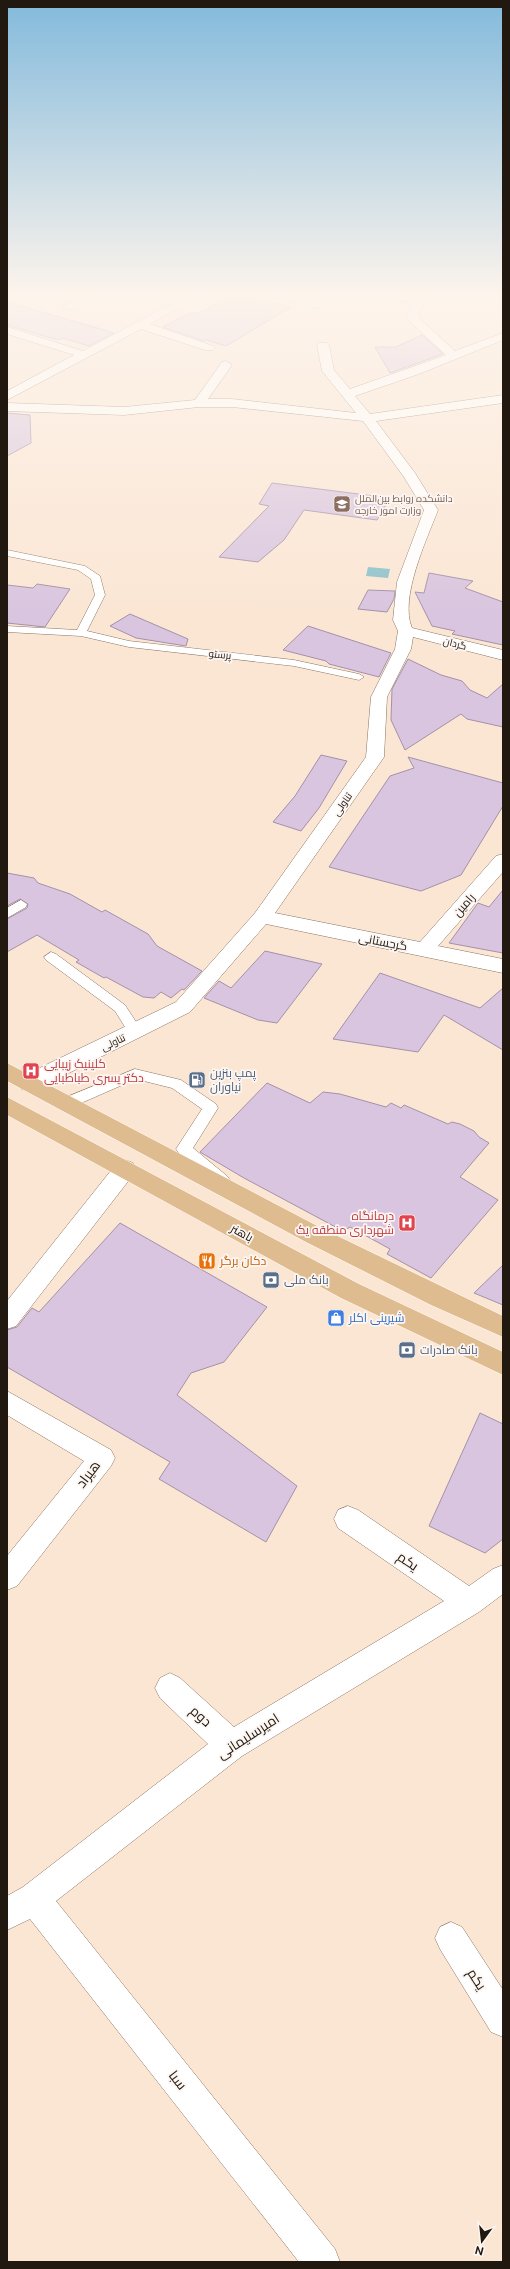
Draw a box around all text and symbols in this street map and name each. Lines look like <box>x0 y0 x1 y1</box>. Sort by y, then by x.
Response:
place label: دانشکده روابط بین‌الملل وزارت امور خارجه <box>355 492 453 516</box>
school or university icon: دانشکده روابط بین‌الملل وزارت امور خارجه <box>332 494 352 514</box>
street label: گردان <box>442 634 468 653</box>
street label: پرستو <box>208 647 232 662</box>
street label: تناولی <box>330 790 355 819</box>
street label: رامین <box>450 891 478 919</box>
street label: گرجستانی <box>357 930 409 954</box>
street label: تناولی <box>99 1031 128 1054</box>
place label: کلینیک زیبایی دکتر یسری طباطبایی <box>44 1057 144 1085</box>
hospital icon: کلینیک زیبایی دکتر یسری طباطبایی <box>21 1061 41 1081</box>
place label: پمپ بنزین نیاوران <box>210 1066 257 1094</box>
fuel station icon: پمپ بنزین نیاوران <box>187 1070 207 1090</box>
place label: درمانگاه شهرداری منطقه یک <box>296 1209 394 1237</box>
hospital icon: درمانگاه شهرداری منطقه یک <box>397 1213 417 1233</box>
street label: باهنر <box>227 1221 256 1245</box>
restaurant icon: دکان برگر <box>197 1251 217 1271</box>
place label: دکان برگر <box>219 1254 266 1268</box>
bank icon: بانک ملی <box>261 1270 281 1290</box>
place label: بانک ملی <box>284 1273 329 1287</box>
shop icon: شیرینی اکلر <box>326 1308 346 1328</box>
place label: شیرینی اکلر <box>348 1311 404 1325</box>
bank icon: بانک صادرات <box>397 1340 417 1360</box>
place label: بانک صادرات <box>420 1343 478 1357</box>
street label: هیراد <box>73 1457 103 1491</box>
street label: یکم <box>393 1548 422 1576</box>
street label: دوم <box>186 1702 215 1731</box>
street label: امیرسلیمانی <box>214 1710 282 1762</box>
street label: یکم <box>463 1965 490 1994</box>
street label: سبا <box>166 2067 190 2093</box>
north arrow <box>462 2221 502 2261</box>
text: N <box>474 2244 485 2258</box>

